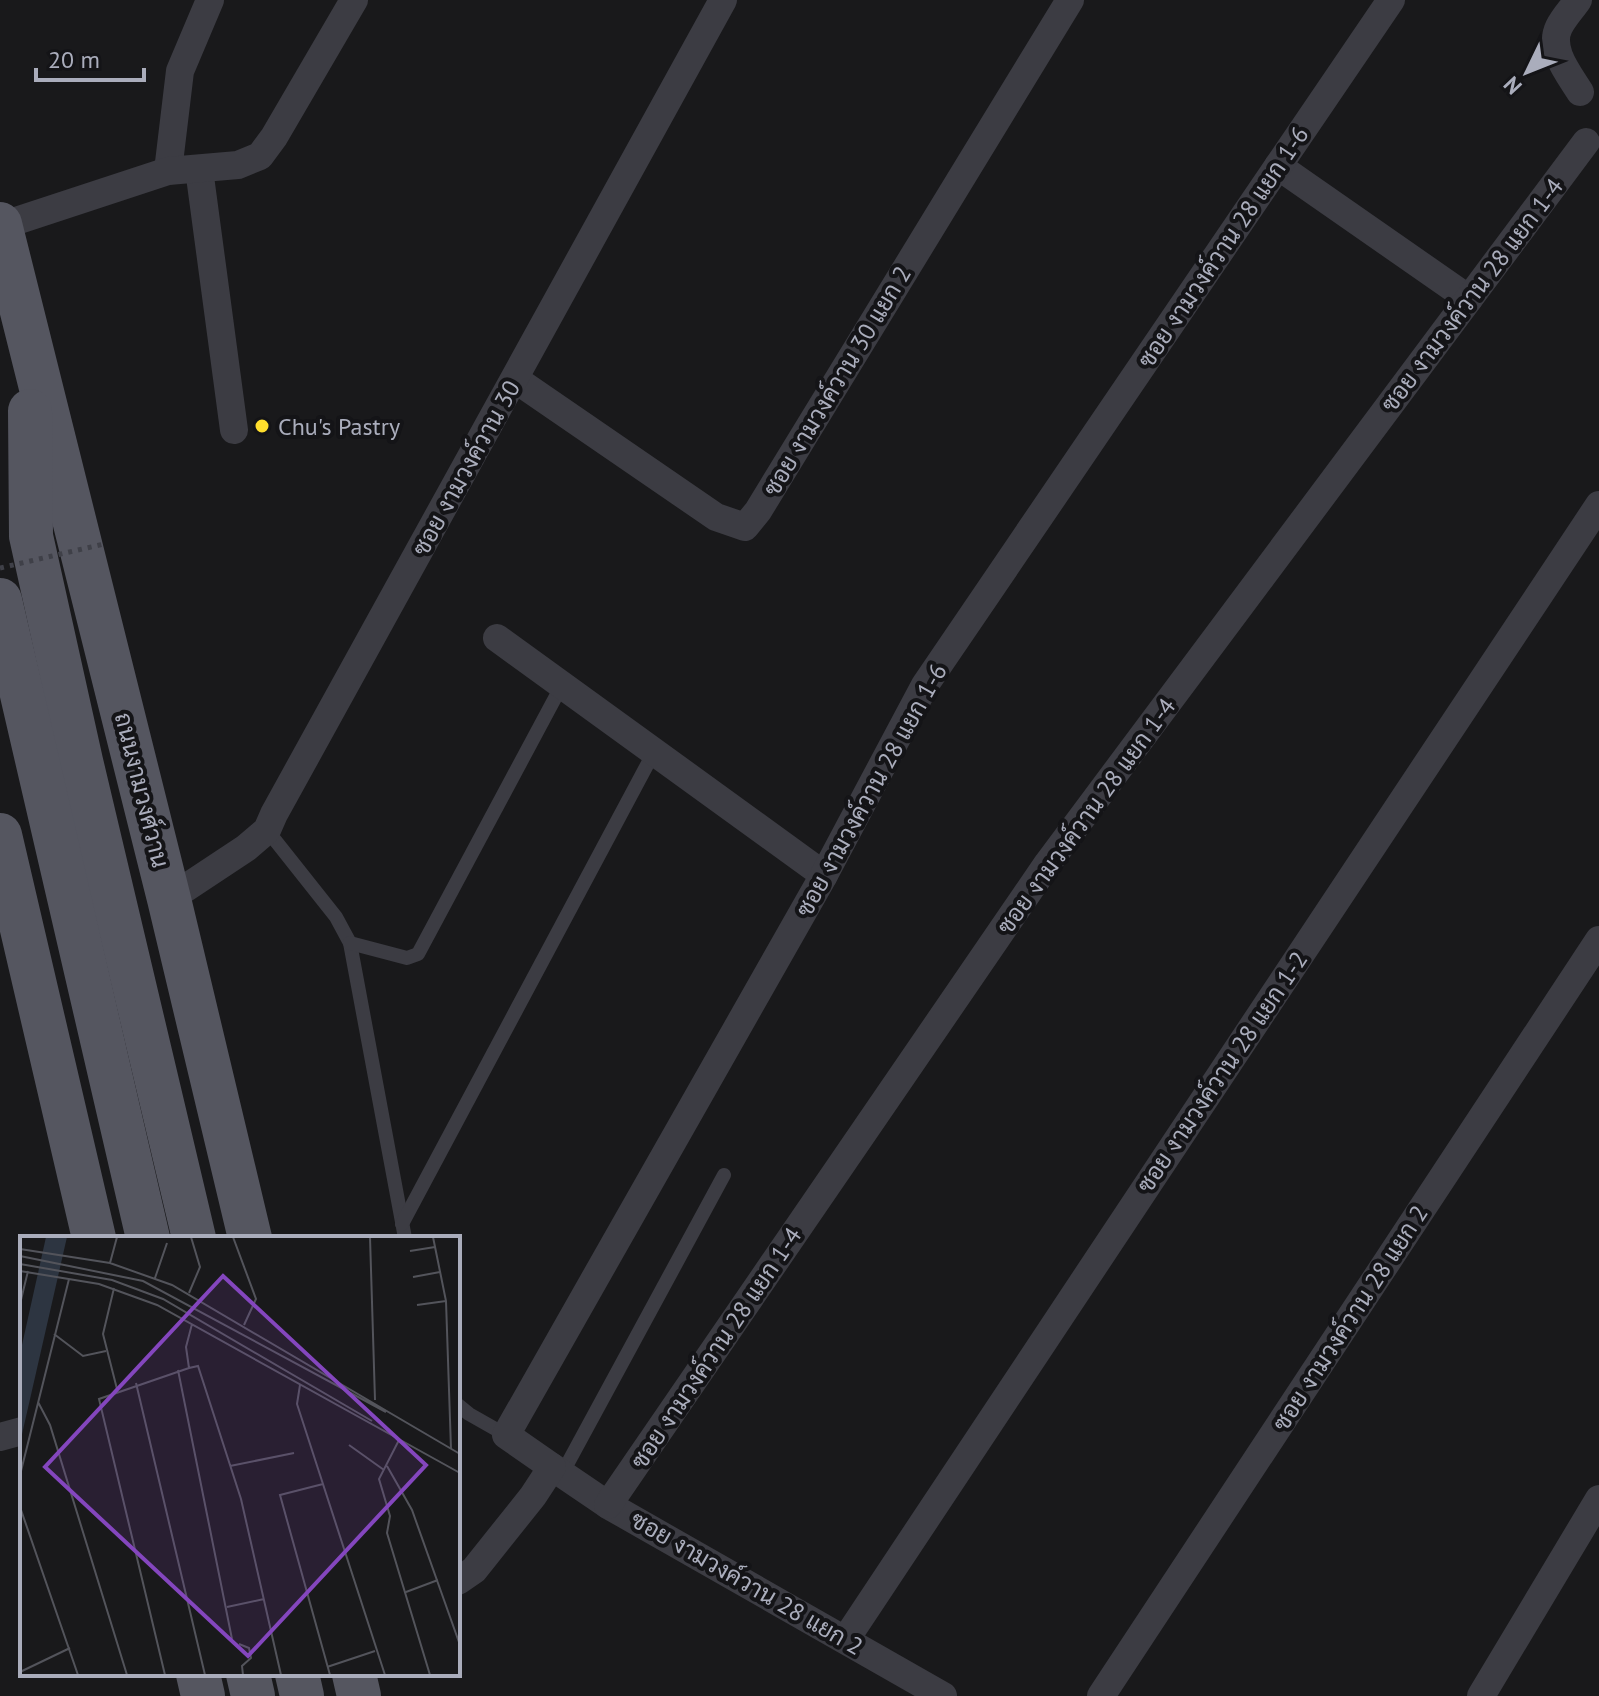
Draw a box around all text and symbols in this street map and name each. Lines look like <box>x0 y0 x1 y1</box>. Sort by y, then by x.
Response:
scale bar <box>36 32 144 82</box>
north arrow <box>1487 32 1567 112</box>
text: 20 m <box>48 44 100 75</box>
text: N <box>1497 71 1528 100</box>
street label: ซอย งามวงค์วาน 28 แยก 1-6 <box>1131 120 1315 374</box>
street label: ซอย งามวงค์วาน 28 แยก 1-4 <box>1374 172 1570 418</box>
street label: ซอย งามวงค์วาน 30 แยก 2 <box>756 260 918 502</box>
street label: ซอย งามวงค์วาน 30 <box>405 375 527 561</box>
place label: Chu's Pastry <box>278 411 400 442</box>
marker: Chu's Pastry <box>253 417 271 435</box>
street label: ซอย งามวงค์วาน 28 แยก 1-6 <box>788 658 954 922</box>
street label: ซอย งามวงค์วาน 28 แยก 1-4 <box>990 692 1182 940</box>
street label: ถนนงามวงศ์วาน <box>108 709 176 871</box>
street label: ซอย งามวงค์วาน 28 แยก 1-2 <box>1130 945 1314 1199</box>
street label: ซอย งามวงค์วาน 28 แยก 2 <box>1265 1199 1435 1437</box>
street label: ซอย งามวงค์วาน 28 แยก 1-4 <box>624 1221 808 1475</box>
inset map <box>20 1236 460 1676</box>
street label: ซอย งามวงค์วาน 28 แยก 2 <box>625 1504 869 1662</box>

